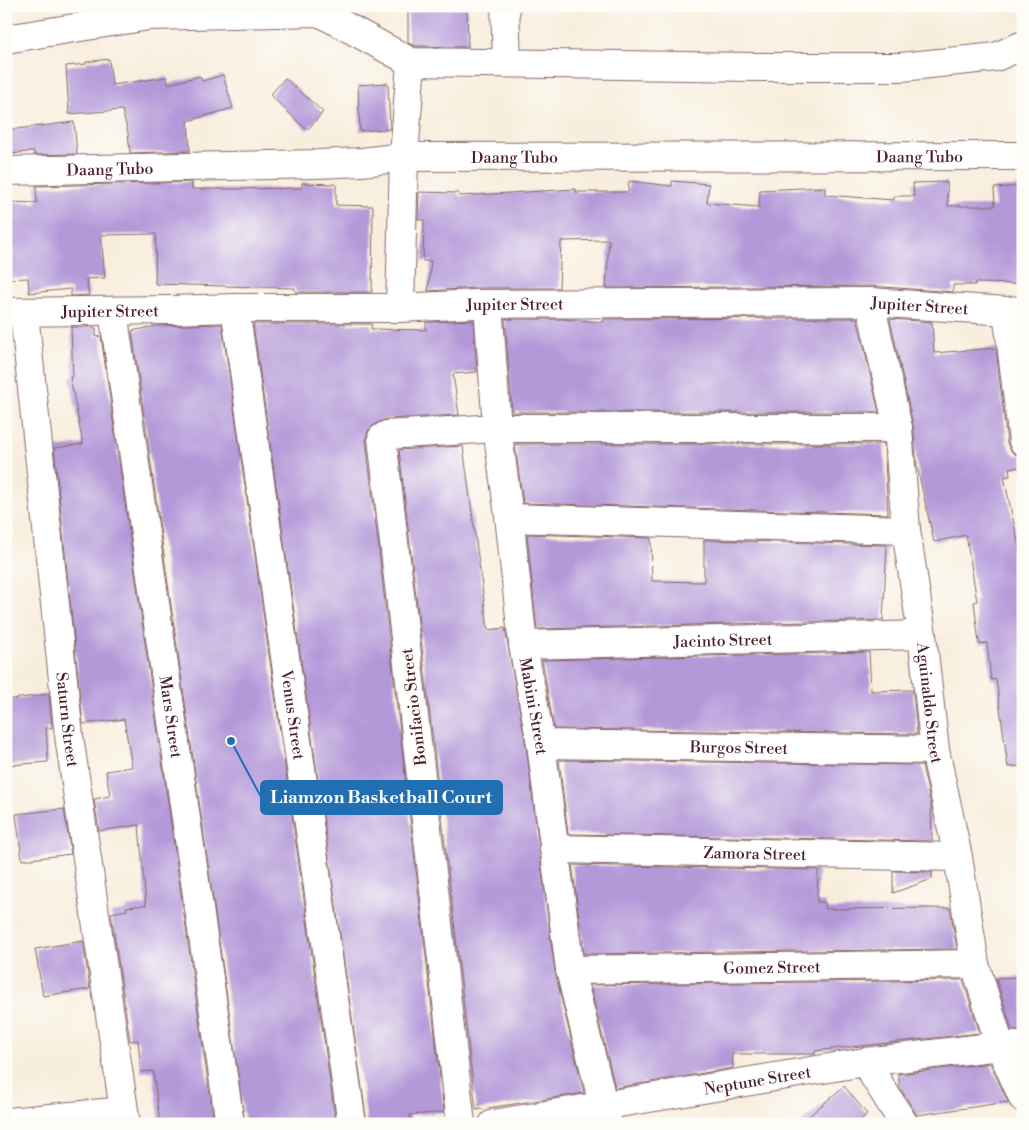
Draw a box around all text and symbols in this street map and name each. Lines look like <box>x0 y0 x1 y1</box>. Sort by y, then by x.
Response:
street label: Daang Tubo <box>876 147 963 167</box>
street label: Daang Tubo <box>471 148 558 168</box>
street label: Daang Tubo <box>66 159 154 181</box>
street label: Jupiter Street <box>869 293 969 319</box>
street label: Jupiter Street <box>465 295 564 316</box>
street label: Jupiter Street <box>60 301 159 322</box>
street label: Jacinto Street <box>672 630 773 652</box>
street label: Aguinaldo Street <box>912 641 947 766</box>
street label: Bonifacio Street <box>397 647 431 768</box>
street label: Mabini Street <box>514 656 551 756</box>
street label: Venus Street <box>276 668 309 762</box>
street label: Saturn Street <box>51 671 83 769</box>
street label: Mars Street <box>155 674 186 760</box>
street label: Burgos Street <box>689 737 789 759</box>
callout: Liamzon Basketball Court <box>261 781 502 814</box>
text: Liamzon Basketball Court <box>270 786 492 809</box>
street label: Zamora Street <box>703 843 807 865</box>
street label: Gomez Street <box>723 957 821 979</box>
street label: Neptune Street <box>702 1062 813 1100</box>

